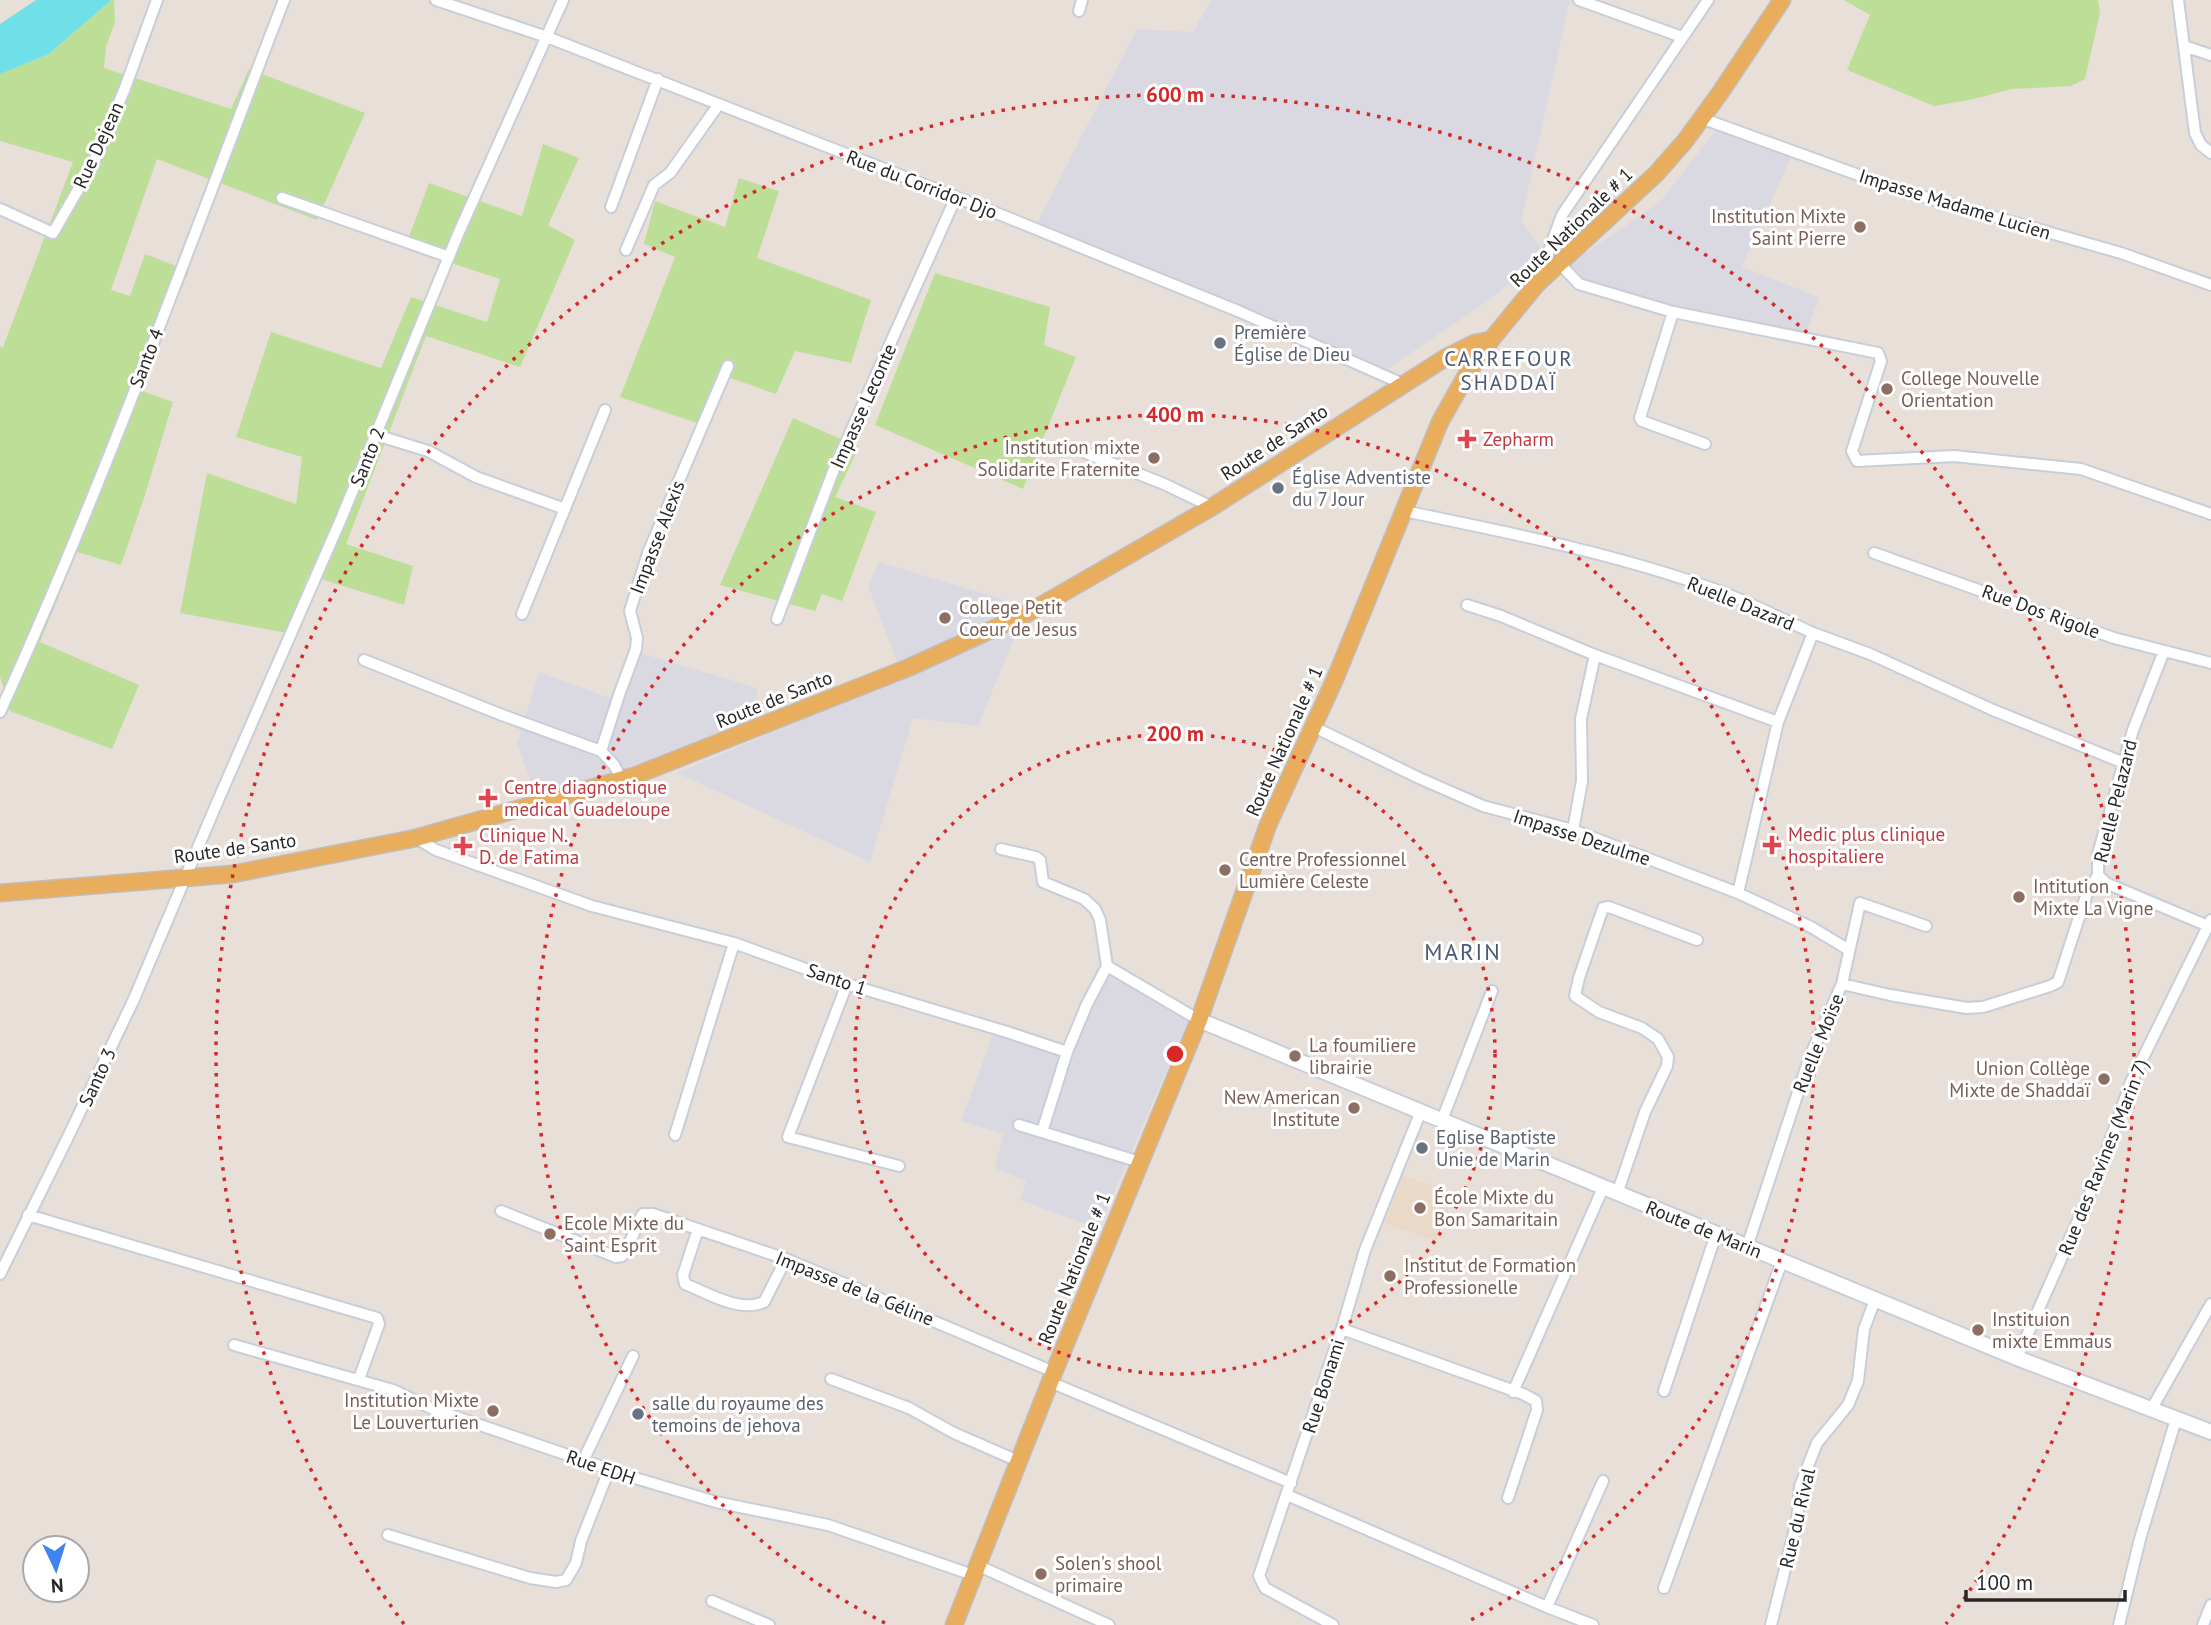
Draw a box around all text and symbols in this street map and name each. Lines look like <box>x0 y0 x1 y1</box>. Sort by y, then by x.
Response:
text: 600 m <box>1146 81 1204 108</box>
street label: Rue Dejean <box>68 98 128 192</box>
street label: Rue du Corridor Djo <box>843 144 1001 224</box>
street label: Route Nationale # 1 <box>1505 162 1637 292</box>
street label: Impasse Madame Lucien <box>1856 163 2054 245</box>
place label: Institution Mixte Saint Pierre <box>1711 204 1846 250</box>
marker: Institution Mixte Saint Pierre <box>1852 219 1868 235</box>
place label: Première Église de Dieu <box>1234 320 1350 366</box>
street label: Santo 4 <box>124 325 168 391</box>
marker: Première Église de Dieu <box>1212 335 1228 351</box>
street label: Impasse Leconte <box>825 340 901 472</box>
district label: CARREFOUR SHADDAÏ <box>1444 345 1574 396</box>
place label: College Nouvelle Orientation <box>1901 366 2039 412</box>
marker: College Nouvelle Orientation <box>1879 381 1895 397</box>
street label: Route de Santo <box>1216 398 1332 486</box>
text: 400 m <box>1146 401 1204 428</box>
street label: Santo 2 <box>344 424 390 490</box>
place label: Zepharm <box>1483 427 1554 451</box>
marker: Zepharm <box>1457 429 1477 449</box>
place label: Institution mixte Solidarite Fraternite <box>978 435 1140 481</box>
marker: Institution mixte Solidarite Fraternite <box>1146 450 1162 466</box>
place label: Église Adventiste du 7 Jour <box>1292 465 1431 511</box>
street label: Impasse Alexis <box>624 477 690 597</box>
marker: Église Adventiste du 7 Jour <box>1270 480 1286 496</box>
street label: Ruelle Dazard <box>1684 571 1798 635</box>
street label: Rue Dos Rigole <box>1979 579 2103 643</box>
place label: College Petit Coeur de Jesus <box>959 595 1077 641</box>
marker: College Petit Coeur de Jesus <box>937 610 953 626</box>
street label: Route Nationale # 1 <box>1240 662 1328 820</box>
street label: Route de Santo <box>712 665 836 733</box>
text: 200 m <box>1146 720 1204 747</box>
street label: Ruelle Pelazard <box>2088 737 2142 865</box>
place label: Centre diagnostique medical Guadeloupe <box>504 775 670 821</box>
marker: Centre diagnostique medical Guadeloupe <box>478 788 498 808</box>
street label: Impasse Dezulme <box>1510 804 1654 870</box>
place label: Medic plus clinique hospitaliere <box>1788 822 1945 868</box>
place label: Clinique N. D. de Fatima <box>479 823 579 869</box>
street label: Route de Santo <box>172 828 298 868</box>
marker: Medic plus clinique hospitaliere <box>1762 835 1782 855</box>
marker: Clinique N. D. de Fatima <box>453 836 473 856</box>
place label: Centre Professionnel Lumière Celeste <box>1239 847 1406 893</box>
marker: Centre Professionnel Lumière Celeste <box>1217 862 1233 878</box>
place label: Intitution Mixte La Vigne <box>2033 874 2153 920</box>
marker: Intitution Mixte La Vigne <box>2011 889 2027 905</box>
district label: MARIN <box>1424 937 1502 966</box>
street label: Santo 1 <box>804 958 870 1000</box>
street label: Ruelle Moïse <box>1787 990 1849 1096</box>
place label: La foumiliere librairie <box>1309 1033 1416 1079</box>
centre of rings <box>1163 1042 1187 1066</box>
street label: Santo 3 <box>73 1044 121 1110</box>
marker: La foumiliere librairie <box>1287 1048 1303 1064</box>
street label: Rue des Ravines (Marin 7) <box>2053 1055 2153 1259</box>
place label: Union Collège Mixte de Shaddaï <box>1949 1056 2091 1102</box>
marker: Union Collège Mixte de Shaddaï <box>2096 1071 2112 1087</box>
place label: New American Institute <box>1224 1085 1340 1131</box>
marker: New American Institute <box>1346 1100 1362 1116</box>
place label: Eglise Baptiste Unie de Marin <box>1436 1125 1556 1171</box>
marker: Eglise Baptiste Unie de Marin <box>1414 1140 1430 1156</box>
place label: École Mixte du Bon Samaritain <box>1434 1185 1558 1231</box>
street label: Route Nationale # 1 <box>1033 1189 1115 1347</box>
street label: Route de Marin <box>1642 1195 1766 1263</box>
marker: École Mixte du Bon Samaritain <box>1412 1200 1428 1216</box>
place label: Ecole Mixte du Saint Esprit <box>564 1211 684 1257</box>
marker: Ecole Mixte du Saint Esprit <box>542 1226 558 1242</box>
street label: Impasse de la Géline <box>772 1245 938 1331</box>
place label: Institut de Formation Professionelle <box>1404 1253 1576 1299</box>
marker: Institut de Formation Professionelle <box>1382 1268 1398 1284</box>
place label: Instituion mixte Emmaus <box>1992 1307 2112 1353</box>
marker: Instituion mixte Emmaus <box>1970 1322 1986 1338</box>
street label: Rue Bonami <box>1296 1336 1350 1436</box>
place label: Institution Mixte Le Louverturien <box>344 1388 479 1434</box>
place label: salle du royaume des temoins de jehova <box>652 1391 824 1437</box>
marker: Institution Mixte Le Louverturien <box>485 1403 501 1419</box>
marker: salle du royaume des temoins de jehova <box>630 1406 646 1422</box>
street label: Rue EDH <box>563 1444 639 1490</box>
street label: Rue du Rival <box>1774 1465 1820 1570</box>
north arrow <box>21 1534 91 1604</box>
place label: Solen's shool primaire <box>1055 1551 1162 1597</box>
scale bar <box>1966 1558 2125 1602</box>
marker: Solen's shool primaire <box>1033 1566 1049 1582</box>
text: 100 m <box>1976 1569 2033 1596</box>
text: N <box>50 1574 64 1598</box>

